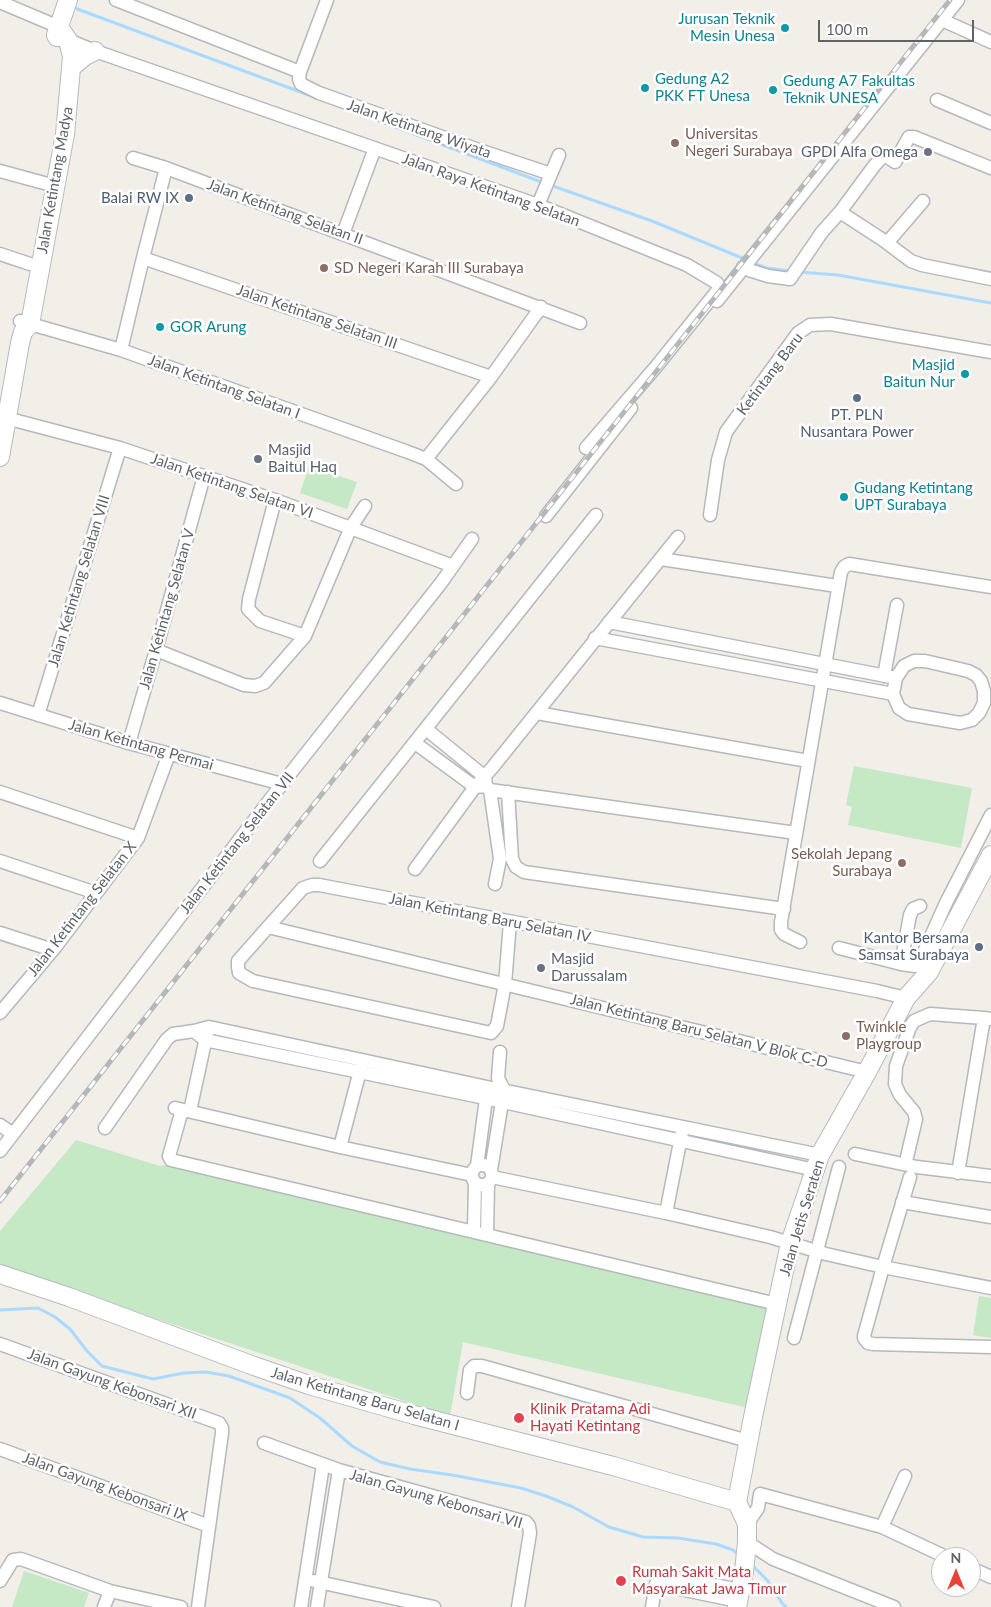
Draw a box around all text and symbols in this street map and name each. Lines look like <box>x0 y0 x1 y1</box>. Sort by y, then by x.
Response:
place label: Jurusan Teknik Mesin Unesa <box>678 10 775 45</box>
scale bar <box>821 10 977 42</box>
text: 100 m <box>826 20 868 38</box>
marker: Jurusan Teknik Mesin Unesa <box>779 22 791 34</box>
place label: Gedung A2 PKK FT Unesa <box>655 70 750 105</box>
place label: Gedung A7 Fakultas Teknik UNESA <box>783 72 915 107</box>
marker: Gedung A2 PKK FT Unesa <box>639 82 651 94</box>
marker: Gedung A7 Fakultas Teknik UNESA <box>767 84 779 96</box>
street label: Jalan Ketintang Wiyata <box>345 96 493 162</box>
street label: Jalan Ketintang Madya <box>33 105 77 255</box>
place label: Universitas Negeri Surabaya <box>685 125 792 160</box>
marker: Universitas Negeri Surabaya <box>669 137 681 149</box>
place label: GPDI Alfa Omega <box>801 143 918 161</box>
marker: GPDI Alfa Omega <box>922 146 934 158</box>
street label: Jalan Raya Ketintang Selatan <box>400 149 582 231</box>
street label: Jalan Ketintang Selatan II <box>205 175 365 249</box>
place label: Balai RW IX <box>101 189 179 207</box>
marker: Balai RW IX <box>183 192 195 204</box>
place label: SD Negeri Karah III Surabaya <box>334 259 524 277</box>
marker: SD Negeri Karah III Surabaya <box>318 262 330 274</box>
street label: Jalan Ketintang Selatan III <box>234 281 400 353</box>
place label: GOR Arung <box>170 318 246 336</box>
marker: GOR Arung <box>154 321 166 333</box>
street label: Ketintang Baru <box>733 329 807 419</box>
street label: Jalan Ketintang Selatan I <box>146 351 302 423</box>
place label: Masjid Baitun Nur <box>883 356 955 391</box>
marker: Masjid Baitun Nur <box>959 368 971 380</box>
marker: PT. PLN Nusantara Power <box>851 392 863 404</box>
place label: PT. PLN Nusantara Power <box>800 406 914 441</box>
place label: Masjid Baitul Haq <box>268 441 337 476</box>
street label: Jalan Ketintang Selatan VI <box>148 450 316 522</box>
marker: Masjid Baitul Haq <box>252 453 264 465</box>
place label: Gudang Ketintang UPT Surabaya <box>854 479 973 514</box>
marker: Gudang Ketintang UPT Surabaya <box>838 491 850 503</box>
street label: Jalan Ketintang Selatan VIII <box>44 493 114 669</box>
street label: Jalan Ketintang Selatan V <box>135 527 199 691</box>
street label: Jalan Ketintang Permai <box>67 716 215 774</box>
street label: Jalan Ketintang Selatan VII <box>176 769 298 917</box>
street label: Jalan Ketintang Selatan X <box>24 838 140 980</box>
place label: Sekolah Jepang Surabaya <box>791 845 892 880</box>
marker: Sekolah Jepang Surabaya <box>896 857 908 869</box>
street label: Jalan Ketintang Baru Selatan IV <box>388 890 592 946</box>
place label: Kantor Bersama Samsat Surabaya <box>858 929 969 964</box>
marker: Kantor Bersama Samsat Surabaya <box>973 941 985 953</box>
place label: Masjid Darussalam <box>551 950 627 985</box>
marker: Masjid Darussalam <box>535 962 547 974</box>
street label: Jalan Ketintang Baru Selatan V Blok C-D <box>568 990 830 1072</box>
place label: Twinkle Playgroup <box>856 1018 922 1053</box>
marker: Twinkle Playgroup <box>840 1030 852 1042</box>
street label: Jalan Jetis Seraten <box>776 1158 828 1278</box>
street label: Jalan Gayung Kebonsari XII <box>25 1345 199 1423</box>
street label: Jalan Ketintang Baru Selatan I <box>269 1363 461 1435</box>
place label: Klinik Pratama Adi Hayati Ketintang <box>530 1400 651 1435</box>
marker: Klinik Pratama Adi Hayati Ketintang <box>512 1411 526 1425</box>
street label: Jalan Gayung Kebonsari IX <box>20 1449 190 1525</box>
street label: Jalan Gayung Kebonsari VII <box>348 1466 524 1532</box>
north arrow <box>931 1547 981 1597</box>
text: N <box>951 1549 961 1566</box>
place label: Rumah Sakit Mata Masyarakat Jawa Timur <box>632 1563 787 1598</box>
marker: Rumah Sakit Mata Masyarakat Jawa Timur <box>614 1574 628 1588</box>

